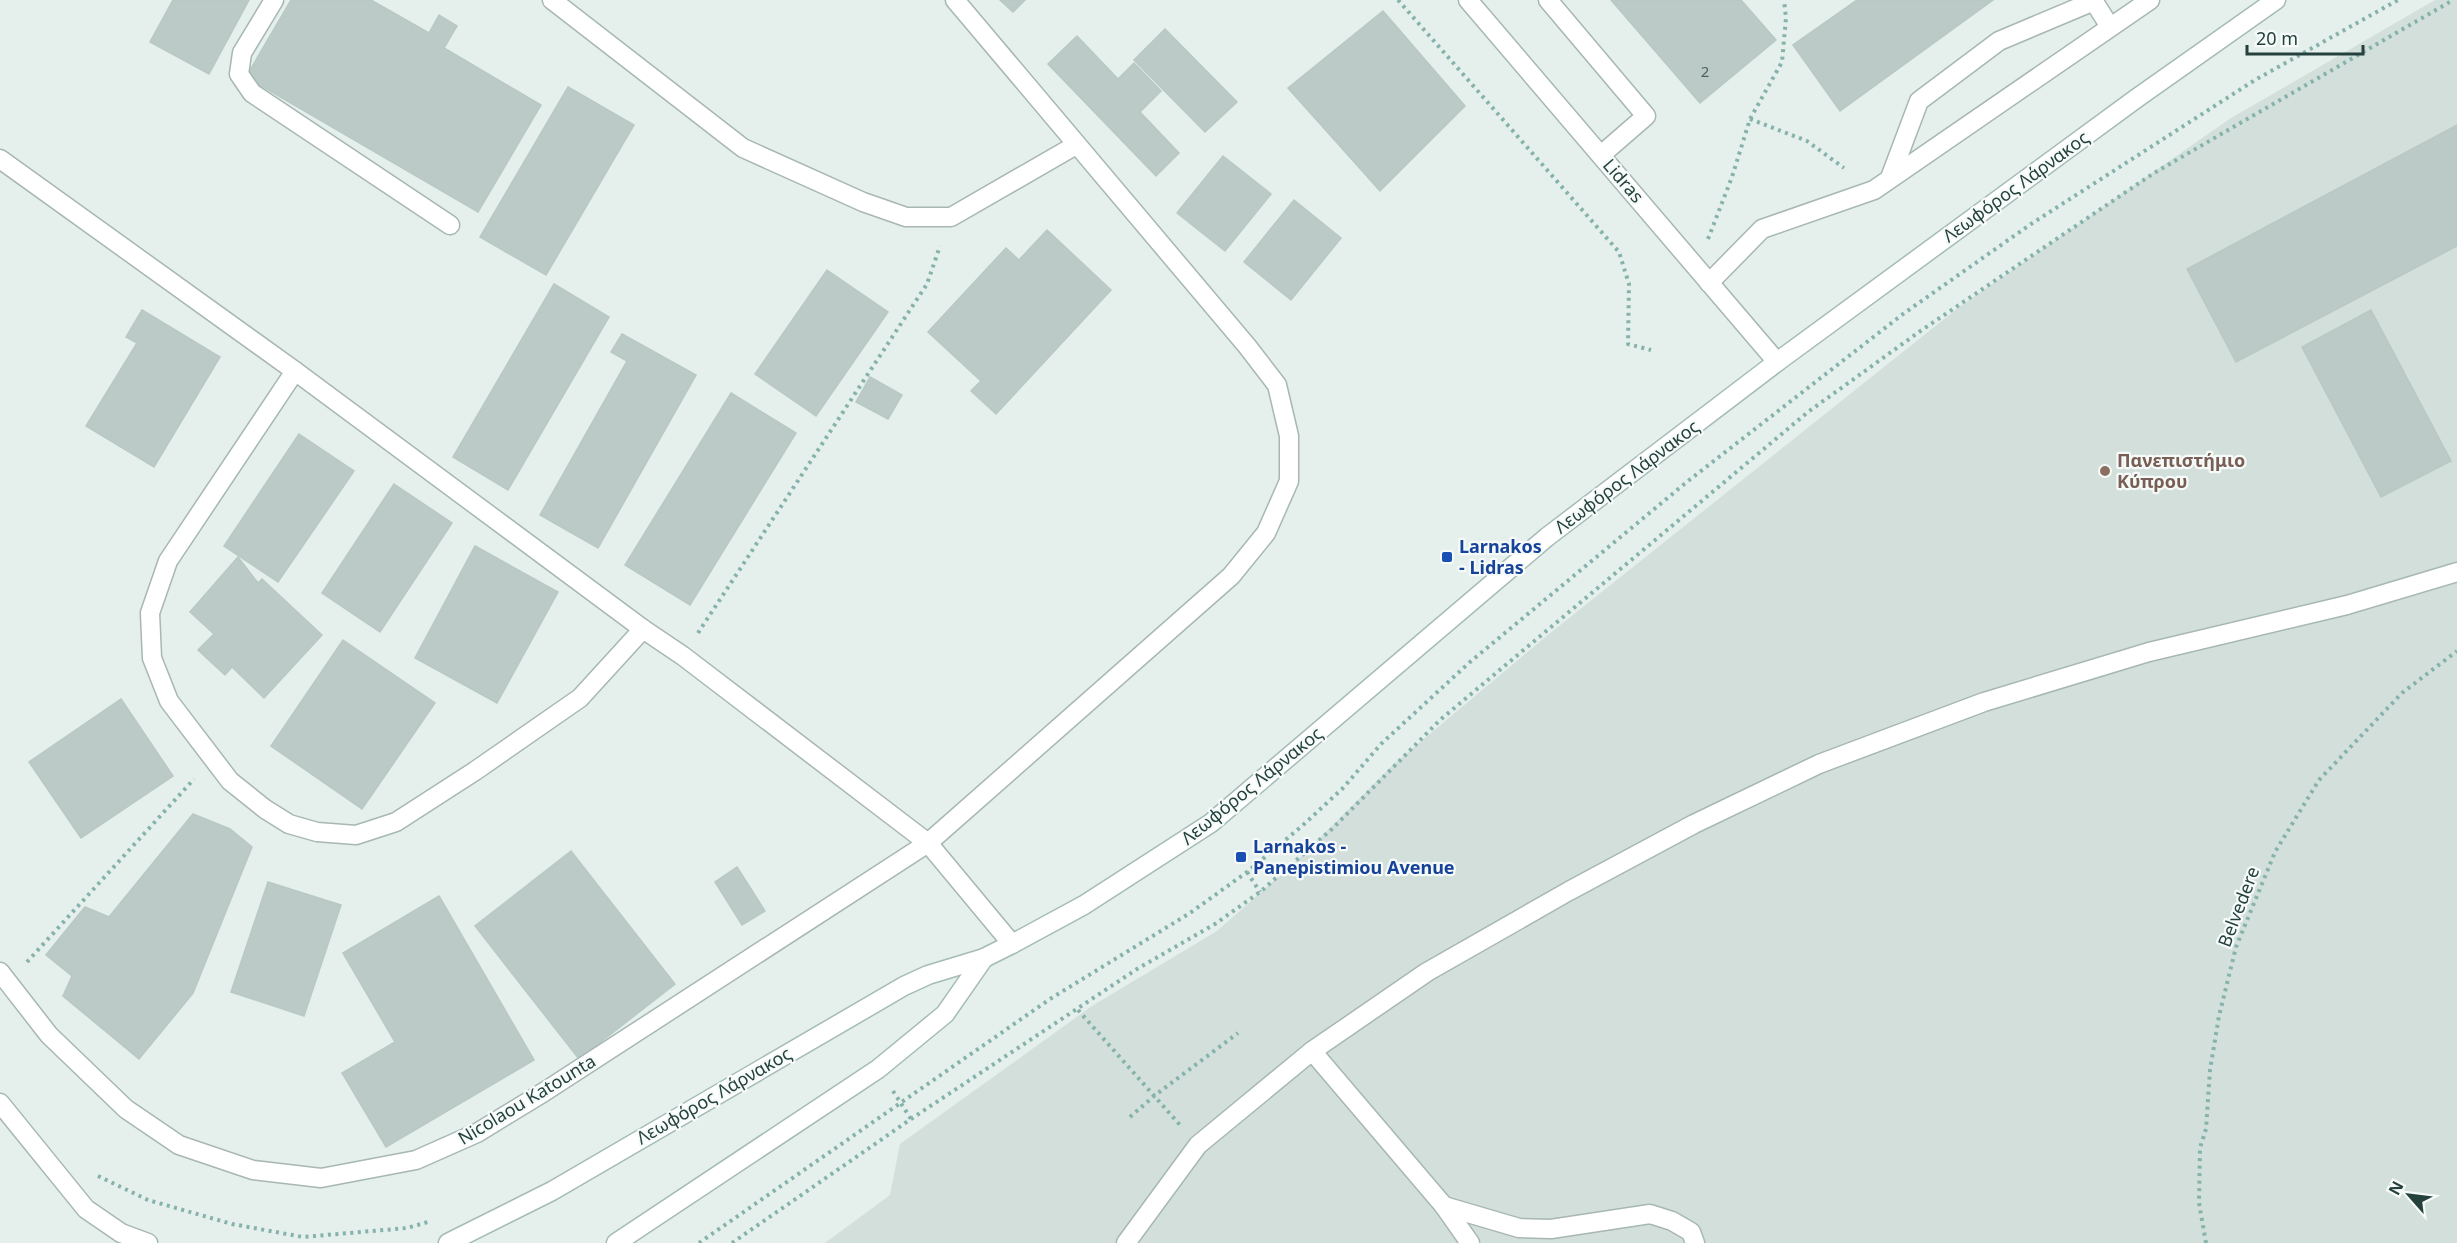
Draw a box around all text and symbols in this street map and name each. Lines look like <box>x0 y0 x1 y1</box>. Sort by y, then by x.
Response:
scale bar <box>2247 18 2362 56</box>
text: 20 m <box>2256 26 2298 50</box>
house number: 2 <box>1701 61 1709 81</box>
street label: Λεωφόρος Λάρνακος <box>1938 125 2093 247</box>
street label: Lidras <box>1598 153 1650 207</box>
street label: Λεωφόρος Λάρνακος <box>1549 414 1704 538</box>
place label: Πανεπιστήμιο Κύπρου <box>2117 448 2245 493</box>
marker: Πανεπιστήμιο Κύπρου <box>2098 464 2112 478</box>
place label: Larnakos - Lidras <box>1459 534 1542 579</box>
marker: Larnakos - Lidras <box>1440 550 1454 564</box>
street label: Λεωφόρος Λάρνακος <box>1176 721 1327 850</box>
place label: Larnakos - Panepistimiou Avenue <box>1253 834 1455 879</box>
marker: Larnakos - Panepistimiou Avenue <box>1234 850 1248 864</box>
street label: Belvedere <box>2212 863 2264 950</box>
street label: Λεωφόρος Λάρνακος <box>632 1041 795 1149</box>
street label: Nicolaou Katounta <box>453 1048 600 1150</box>
north arrow <box>2379 1165 2439 1225</box>
text: N <box>2383 1177 2409 1199</box>

